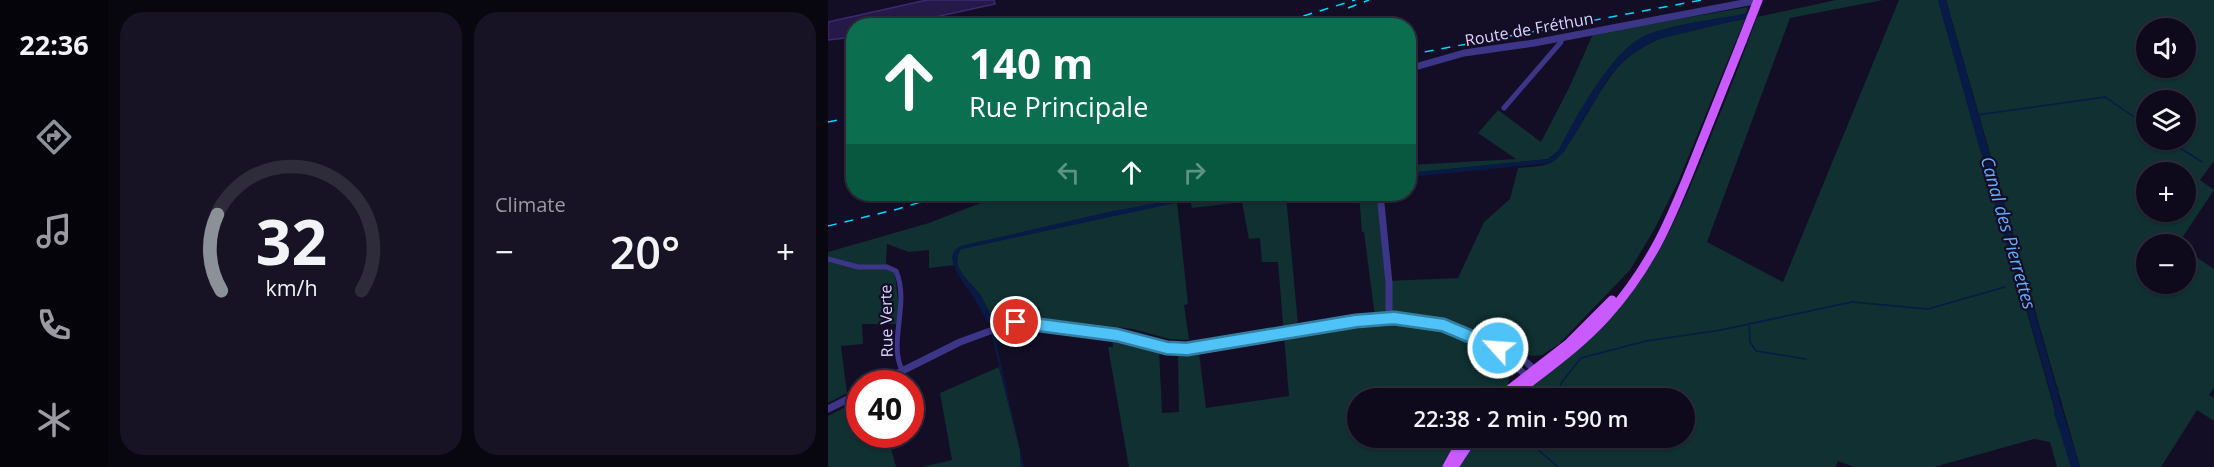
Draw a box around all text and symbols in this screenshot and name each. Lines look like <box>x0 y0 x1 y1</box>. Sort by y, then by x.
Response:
street label: Route de Fréthun <box>1463 7 1595 51</box>
map controls <box>2136 18 2196 294</box>
button: sound <box>2136 18 2196 78</box>
text: 22:36 <box>19 26 89 63</box>
text: 140 m <box>969 34 1093 91</box>
icon: ahead <box>870 42 948 120</box>
text: Rue Principale <box>969 88 1148 125</box>
button: layers <box>2136 90 2196 150</box>
icon: directions <box>33 116 75 158</box>
water label: Canal des Pierrettes <box>1976 154 2042 312</box>
icon: left <box>1052 156 1085 189</box>
icon: ahead <box>1115 156 1148 189</box>
icon: right <box>1178 156 1211 189</box>
button: + <box>2136 162 2196 222</box>
text: Climate <box>495 191 566 218</box>
text: 32 <box>255 198 327 283</box>
icon: music <box>33 210 75 252</box>
text: 20° <box>610 221 680 282</box>
text: − <box>495 229 514 274</box>
text: + <box>776 229 795 274</box>
button: − <box>2136 234 2196 294</box>
text: km/h <box>265 273 317 302</box>
street label: Rue Verte <box>874 285 898 357</box>
pin <box>990 296 1041 347</box>
icon: phone <box>33 304 75 346</box>
icon: arrive <box>999 305 1032 338</box>
position arrow <box>1466 316 1530 380</box>
speed limit sign: 40 <box>846 370 924 448</box>
icon: climate <box>33 399 75 441</box>
text: 22:38 · 2 min · 590 m <box>1413 403 1629 433</box>

